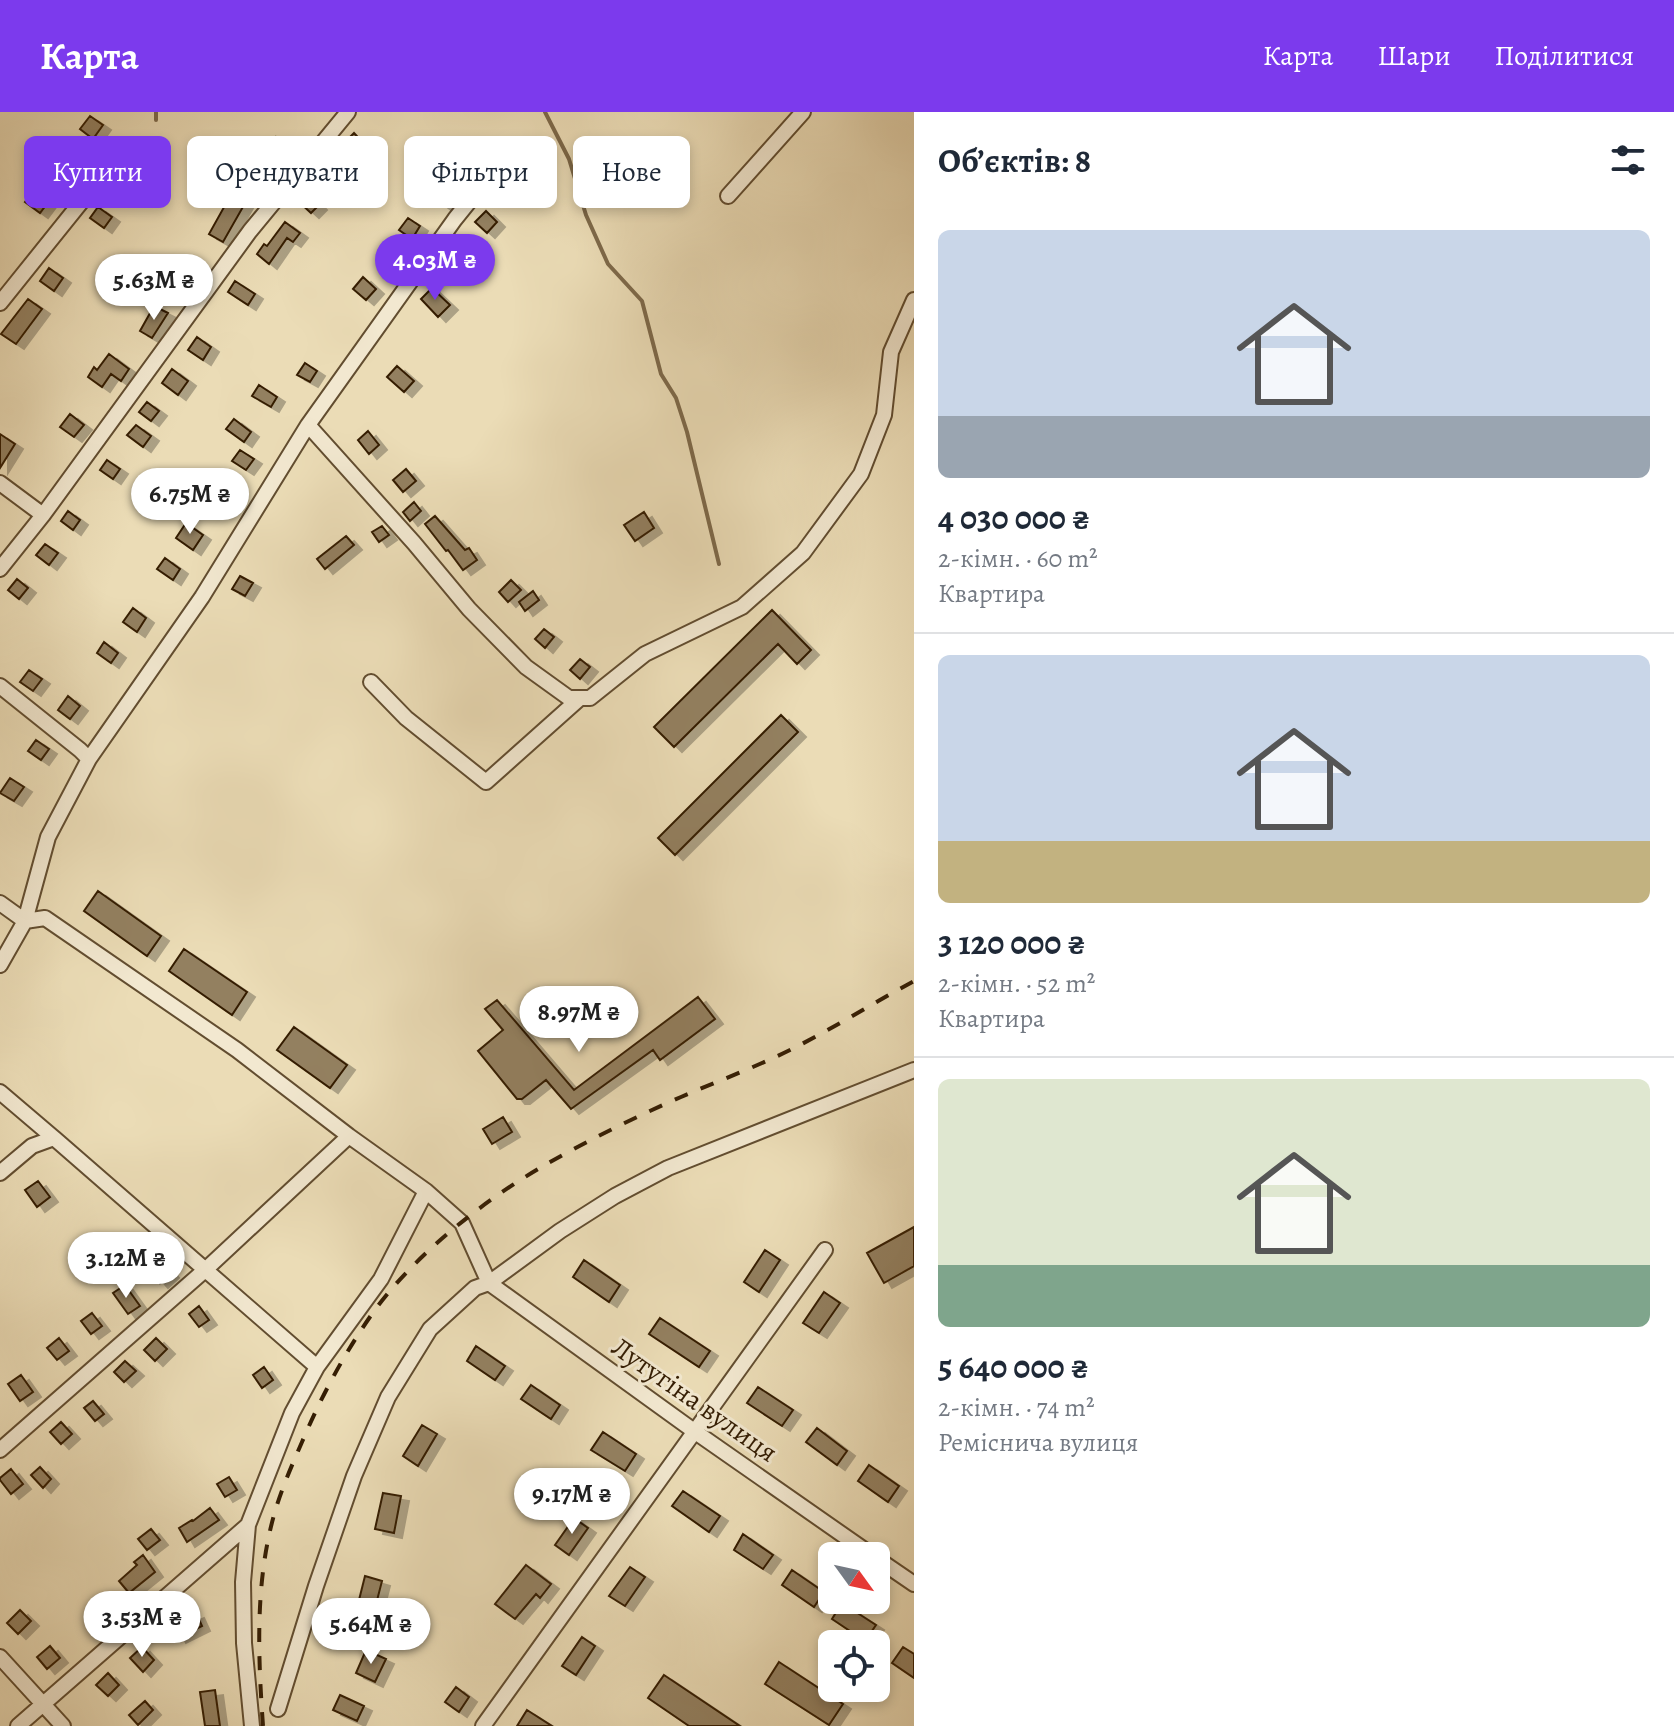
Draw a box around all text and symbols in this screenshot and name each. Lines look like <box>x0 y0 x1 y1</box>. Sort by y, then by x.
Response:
text: Карта <box>40 30 139 82</box>
text: Карта <box>1263 37 1333 75</box>
text: Шари <box>1377 37 1451 75</box>
text: Поділитися <box>1495 37 1634 75</box>
chip: Купити <box>24 136 171 208</box>
chip: Орендувати <box>187 136 388 208</box>
chip: Фільтри <box>404 136 557 208</box>
chip: Нове <box>573 136 690 208</box>
text: Об’єктів: 8 <box>938 137 1091 184</box>
icon: filters <box>1606 138 1650 182</box>
pin: 4.03M ₴ <box>361 234 509 302</box>
text: 4.03M ₴ <box>393 242 477 277</box>
pin: 5.63M ₴ <box>80 254 228 322</box>
text: 5.63M ₴ <box>113 262 195 297</box>
icon: home <box>1222 282 1366 426</box>
pin: 6.75M ₴ <box>116 468 264 536</box>
text: 6.75M ₴ <box>149 476 231 511</box>
text: 4 030 000 ₴ <box>938 494 1090 541</box>
text: 2-кімн. · 60 m² <box>938 541 1098 576</box>
text: Квартира <box>938 576 1045 611</box>
icon: home <box>1222 707 1366 851</box>
text: 3 120 000 ₴ <box>938 919 1086 966</box>
text: 2-кімн. · 52 m² <box>938 966 1095 1001</box>
pin: 8.97M ₴ <box>505 986 653 1054</box>
text: 8.97M ₴ <box>537 994 621 1029</box>
text: Квартира <box>938 1001 1045 1036</box>
icon: home <box>1222 1131 1366 1275</box>
pin: 3.12M ₴ <box>52 1232 200 1300</box>
text: 3.12M ₴ <box>86 1240 166 1275</box>
street label: Лутугіна вулиця <box>604 1328 785 1471</box>
text: 5 640 000 ₴ <box>938 1343 1089 1390</box>
text: 2-кімн. · 74 m² <box>938 1390 1095 1425</box>
text: Реміснича вулиця <box>938 1425 1138 1460</box>
pin: 9.17M ₴ <box>498 1468 646 1536</box>
text: 9.17M ₴ <box>532 1476 612 1511</box>
north arrow <box>818 1542 890 1614</box>
map controls <box>818 1542 890 1702</box>
pin: 3.53M ₴ <box>68 1591 216 1659</box>
pin: 5.64M ₴ <box>297 1598 445 1666</box>
text: 3.53M ₴ <box>102 1599 183 1634</box>
text: 5.64M ₴ <box>330 1606 413 1641</box>
button: locate <box>818 1630 890 1702</box>

